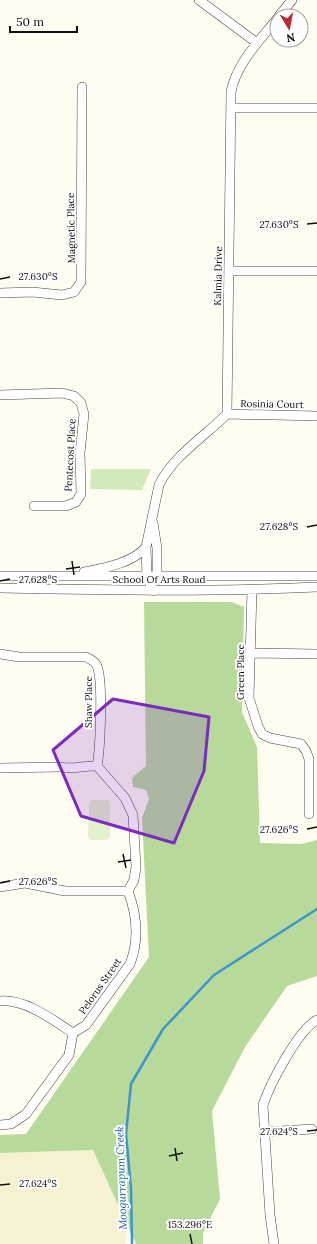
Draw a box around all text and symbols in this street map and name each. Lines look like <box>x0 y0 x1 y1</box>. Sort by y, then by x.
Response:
scale bar <box>10 8 77 34</box>
north arrow <box>269 8 309 48</box>
text: 50 m <box>16 14 44 29</box>
text: N <box>285 30 296 46</box>
street label: Magnetic Place <box>64 192 78 263</box>
text: 27.630°S <box>259 218 299 231</box>
street label: Kalmia Drive <box>211 246 225 306</box>
text: 27.630°S <box>18 270 58 283</box>
street label: Rosinia Court <box>240 397 304 411</box>
street label: Pentecost Place <box>62 417 78 492</box>
text: 27.628°S <box>260 520 299 533</box>
text: 27.628°S <box>19 573 58 586</box>
street label: School Of Arts Road <box>113 573 205 586</box>
street label: Green Place <box>234 643 247 700</box>
street label: Shaw Place <box>82 675 95 728</box>
text: 27.626°S <box>260 823 299 836</box>
text: 27.626°S <box>19 875 58 888</box>
street label: Pelorus Street <box>76 955 124 1017</box>
text: 27.624°S <box>260 1125 298 1138</box>
water label: Moogurrapum Creek <box>112 1126 130 1230</box>
text: 27.624°S <box>19 1177 57 1190</box>
text: 153.296°E <box>168 1218 212 1231</box>

